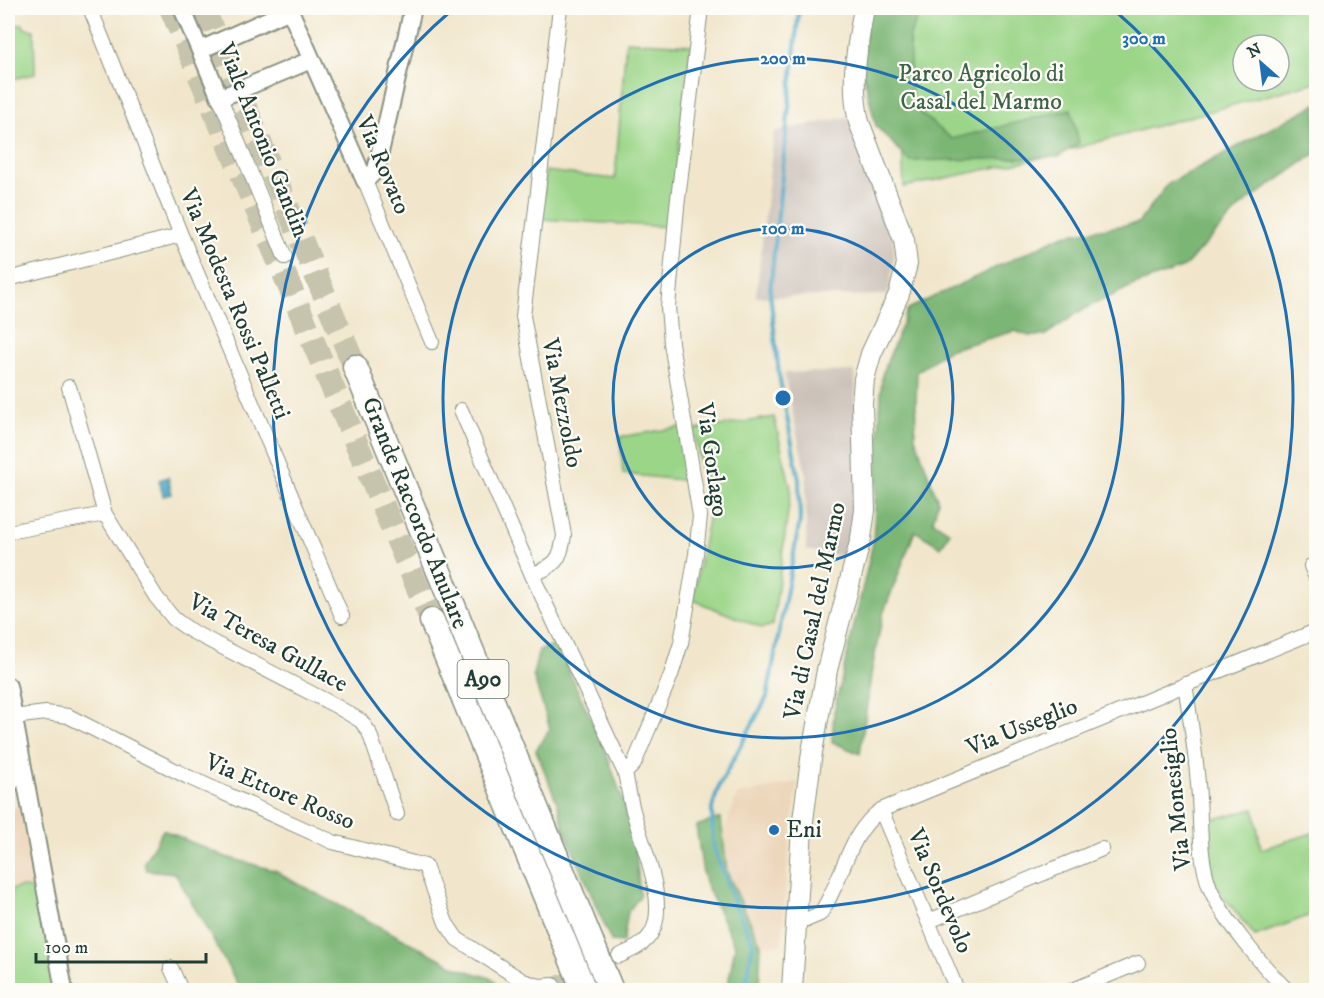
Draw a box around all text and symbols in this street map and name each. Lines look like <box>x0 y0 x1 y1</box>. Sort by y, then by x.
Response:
text: 300 m <box>1122 28 1166 50</box>
north arrow <box>1231 33 1291 93</box>
street label: Viale Antonio Gandin <box>210 38 316 242</box>
text: N <box>1244 39 1265 63</box>
text: 200 m <box>760 48 806 70</box>
park label: Parco Agricolo di Casal del Marmo <box>898 59 1064 117</box>
street label: Via Rovato <box>348 110 417 219</box>
street label: Via Modesta Rossi Palletti <box>172 183 297 424</box>
text: 100 m <box>761 218 805 240</box>
street label: Via Mezzoldo <box>535 335 589 470</box>
centre of rings <box>773 388 793 408</box>
street label: Grande Raccordo Anulare <box>355 393 475 633</box>
street label: Via Gorlago <box>689 400 735 519</box>
street label: Via di Casal del Marmo <box>777 500 853 723</box>
street label: Via Teresa Gullace <box>182 586 353 699</box>
road number: A90 <box>458 660 508 698</box>
street label: Via Usseglio <box>961 691 1082 763</box>
street label: Via Monesiglio <box>1154 726 1199 873</box>
street label: Via Ettore Rosso <box>200 747 359 837</box>
place label: Eni <box>786 815 822 845</box>
marker: Eni <box>767 823 781 837</box>
street label: Via Sordevolo <box>900 823 980 958</box>
scale bar <box>36 926 206 964</box>
text: 100 m <box>45 937 88 959</box>

